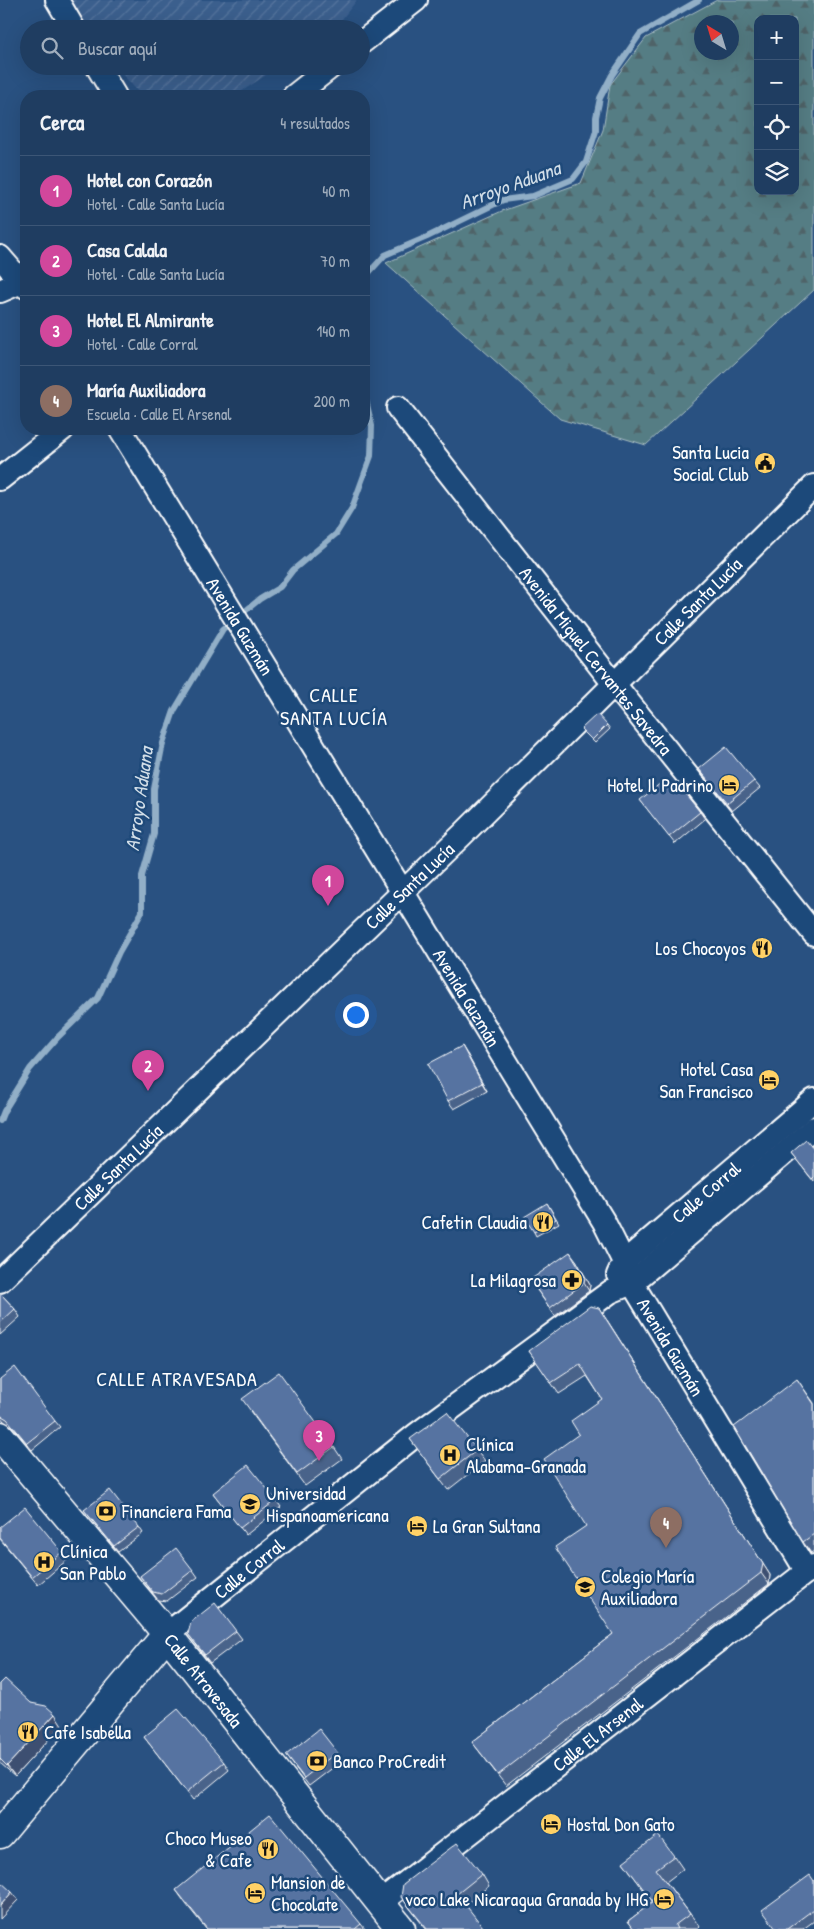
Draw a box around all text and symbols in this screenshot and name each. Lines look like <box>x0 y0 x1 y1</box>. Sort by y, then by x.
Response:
north arrow <box>694 15 739 60</box>
map controls <box>754 15 799 195</box>
button: + <box>754 15 799 60</box>
search box <box>20 20 370 75</box>
icon: search <box>38 34 66 62</box>
text: Buscar aquí <box>78 35 157 61</box>
button: − <box>754 60 799 105</box>
button: locate <box>754 105 799 150</box>
text: Cerca <box>40 108 84 137</box>
text: 4 resultados <box>280 112 350 134</box>
button: layers <box>754 150 799 195</box>
water label: Arroyo Aduana <box>456 153 566 216</box>
text: Hotel con Corazón <box>87 167 212 193</box>
text: 1 <box>53 180 59 202</box>
text: 40 m <box>322 180 350 202</box>
text: Hotel · Calle Santa Lucía <box>87 193 224 215</box>
text: Casa Calala <box>87 237 167 263</box>
text: 2 <box>52 250 60 272</box>
text: 70 m <box>320 250 350 272</box>
text: Hotel · Calle Santa Lucía <box>87 263 224 285</box>
text: Hotel El Almirante <box>87 307 214 333</box>
text: 3 <box>52 320 60 342</box>
text: 140 m <box>316 320 350 342</box>
text: Hotel · Calle Corral <box>87 333 198 355</box>
text: María Auxiliadora <box>87 377 205 403</box>
text: 4 <box>53 390 59 412</box>
text: 200 m <box>314 390 350 412</box>
text: Escuela · Calle El Arsenal <box>87 403 232 425</box>
place label: Santa Lucia Social Club <box>672 439 750 487</box>
public building icon: Santa Lucia Social Club <box>753 451 777 475</box>
street label: Calle Santa Lucía <box>648 551 748 651</box>
street label: Avenida Miguel Cervantes Savedra <box>514 561 679 761</box>
street label: Avenida Guzmán <box>200 572 280 680</box>
district label: CALLE SANTA LUCÍA <box>280 681 388 731</box>
water label: Arroyo Aduana <box>118 743 160 853</box>
place label: Hotel Il Padrino <box>607 772 713 798</box>
hotel icon: Hotel Il Padrino <box>717 773 741 797</box>
street label: Calle Santa Lucía <box>359 836 460 935</box>
pin: 1 <box>312 865 344 906</box>
place label: Los Chocoyos <box>656 935 746 961</box>
restaurant icon: Los Chocoyos <box>750 936 774 960</box>
street label: Avenida Guzmán <box>427 944 507 1051</box>
your location <box>343 1002 369 1028</box>
pin: 2 <box>132 1050 164 1091</box>
place label: Hotel Casa San Francisco <box>659 1056 754 1104</box>
hotel icon: Hotel Casa San Francisco <box>757 1068 781 1092</box>
street label: Calle Santa Lucía <box>68 1117 169 1216</box>
street label: Calle Corral <box>666 1155 747 1229</box>
place label: Cafetin Claudia <box>421 1209 528 1235</box>
restaurant icon: Cafetin Claudia <box>531 1210 555 1234</box>
place label: La Milagrosa <box>471 1267 557 1293</box>
pharmacy icon: La Milagrosa <box>560 1268 584 1292</box>
street label: Avenida Guzmán <box>631 1293 710 1401</box>
district label: CALLE ATRAVESADA <box>96 1365 258 1392</box>
pin: 3 <box>303 1420 335 1461</box>
place label: Clínica Alabama-Granada <box>466 1431 586 1479</box>
hospital icon: Clínica Alabama-Granada <box>438 1443 462 1467</box>
place label: Universidad Hispanoamericana <box>266 1480 389 1528</box>
school or university icon: Universidad Hispanoamericana <box>238 1492 262 1516</box>
place label: Financiera Fama <box>121 1498 232 1524</box>
bank icon: Financiera Fama <box>94 1499 118 1523</box>
pin: 4 <box>650 1507 682 1548</box>
place label: La Gran Sultana <box>433 1513 541 1539</box>
hotel icon: La Gran Sultana <box>405 1514 429 1538</box>
street label: Calle Corral <box>208 1532 290 1605</box>
place label: Clínica San Pablo <box>60 1538 127 1586</box>
hospital icon: Clínica San Pablo <box>32 1550 56 1574</box>
place label: Colegio María Auxiliadora <box>601 1563 695 1611</box>
school or university icon: Colegio María Auxiliadora <box>573 1575 597 1599</box>
street label: Calle Atravesada <box>158 1628 249 1733</box>
street label: Calle El Arsenal <box>547 1690 649 1778</box>
place label: Cafe Isabella <box>44 1719 131 1745</box>
restaurant icon: Cafe Isabella <box>16 1720 40 1744</box>
place label: Banco ProCredit <box>333 1748 446 1774</box>
bank icon: Banco ProCredit <box>305 1749 329 1773</box>
place label: Hostal Don Gato <box>567 1811 675 1837</box>
hotel icon: Hostal Don Gato <box>539 1812 563 1836</box>
place label: Choco Museo & Cafe <box>165 1825 252 1873</box>
restaurant icon: Choco Museo & Cafe <box>256 1837 280 1861</box>
place label: Mansion de Chocolate <box>271 1869 346 1917</box>
hotel icon: Mansion de Chocolate <box>243 1881 267 1905</box>
place label: voco Lake Nicaragua Granada by IHG <box>405 1886 648 1912</box>
hotel icon: voco Lake Nicaragua Granada by IHG <box>652 1887 676 1911</box>

